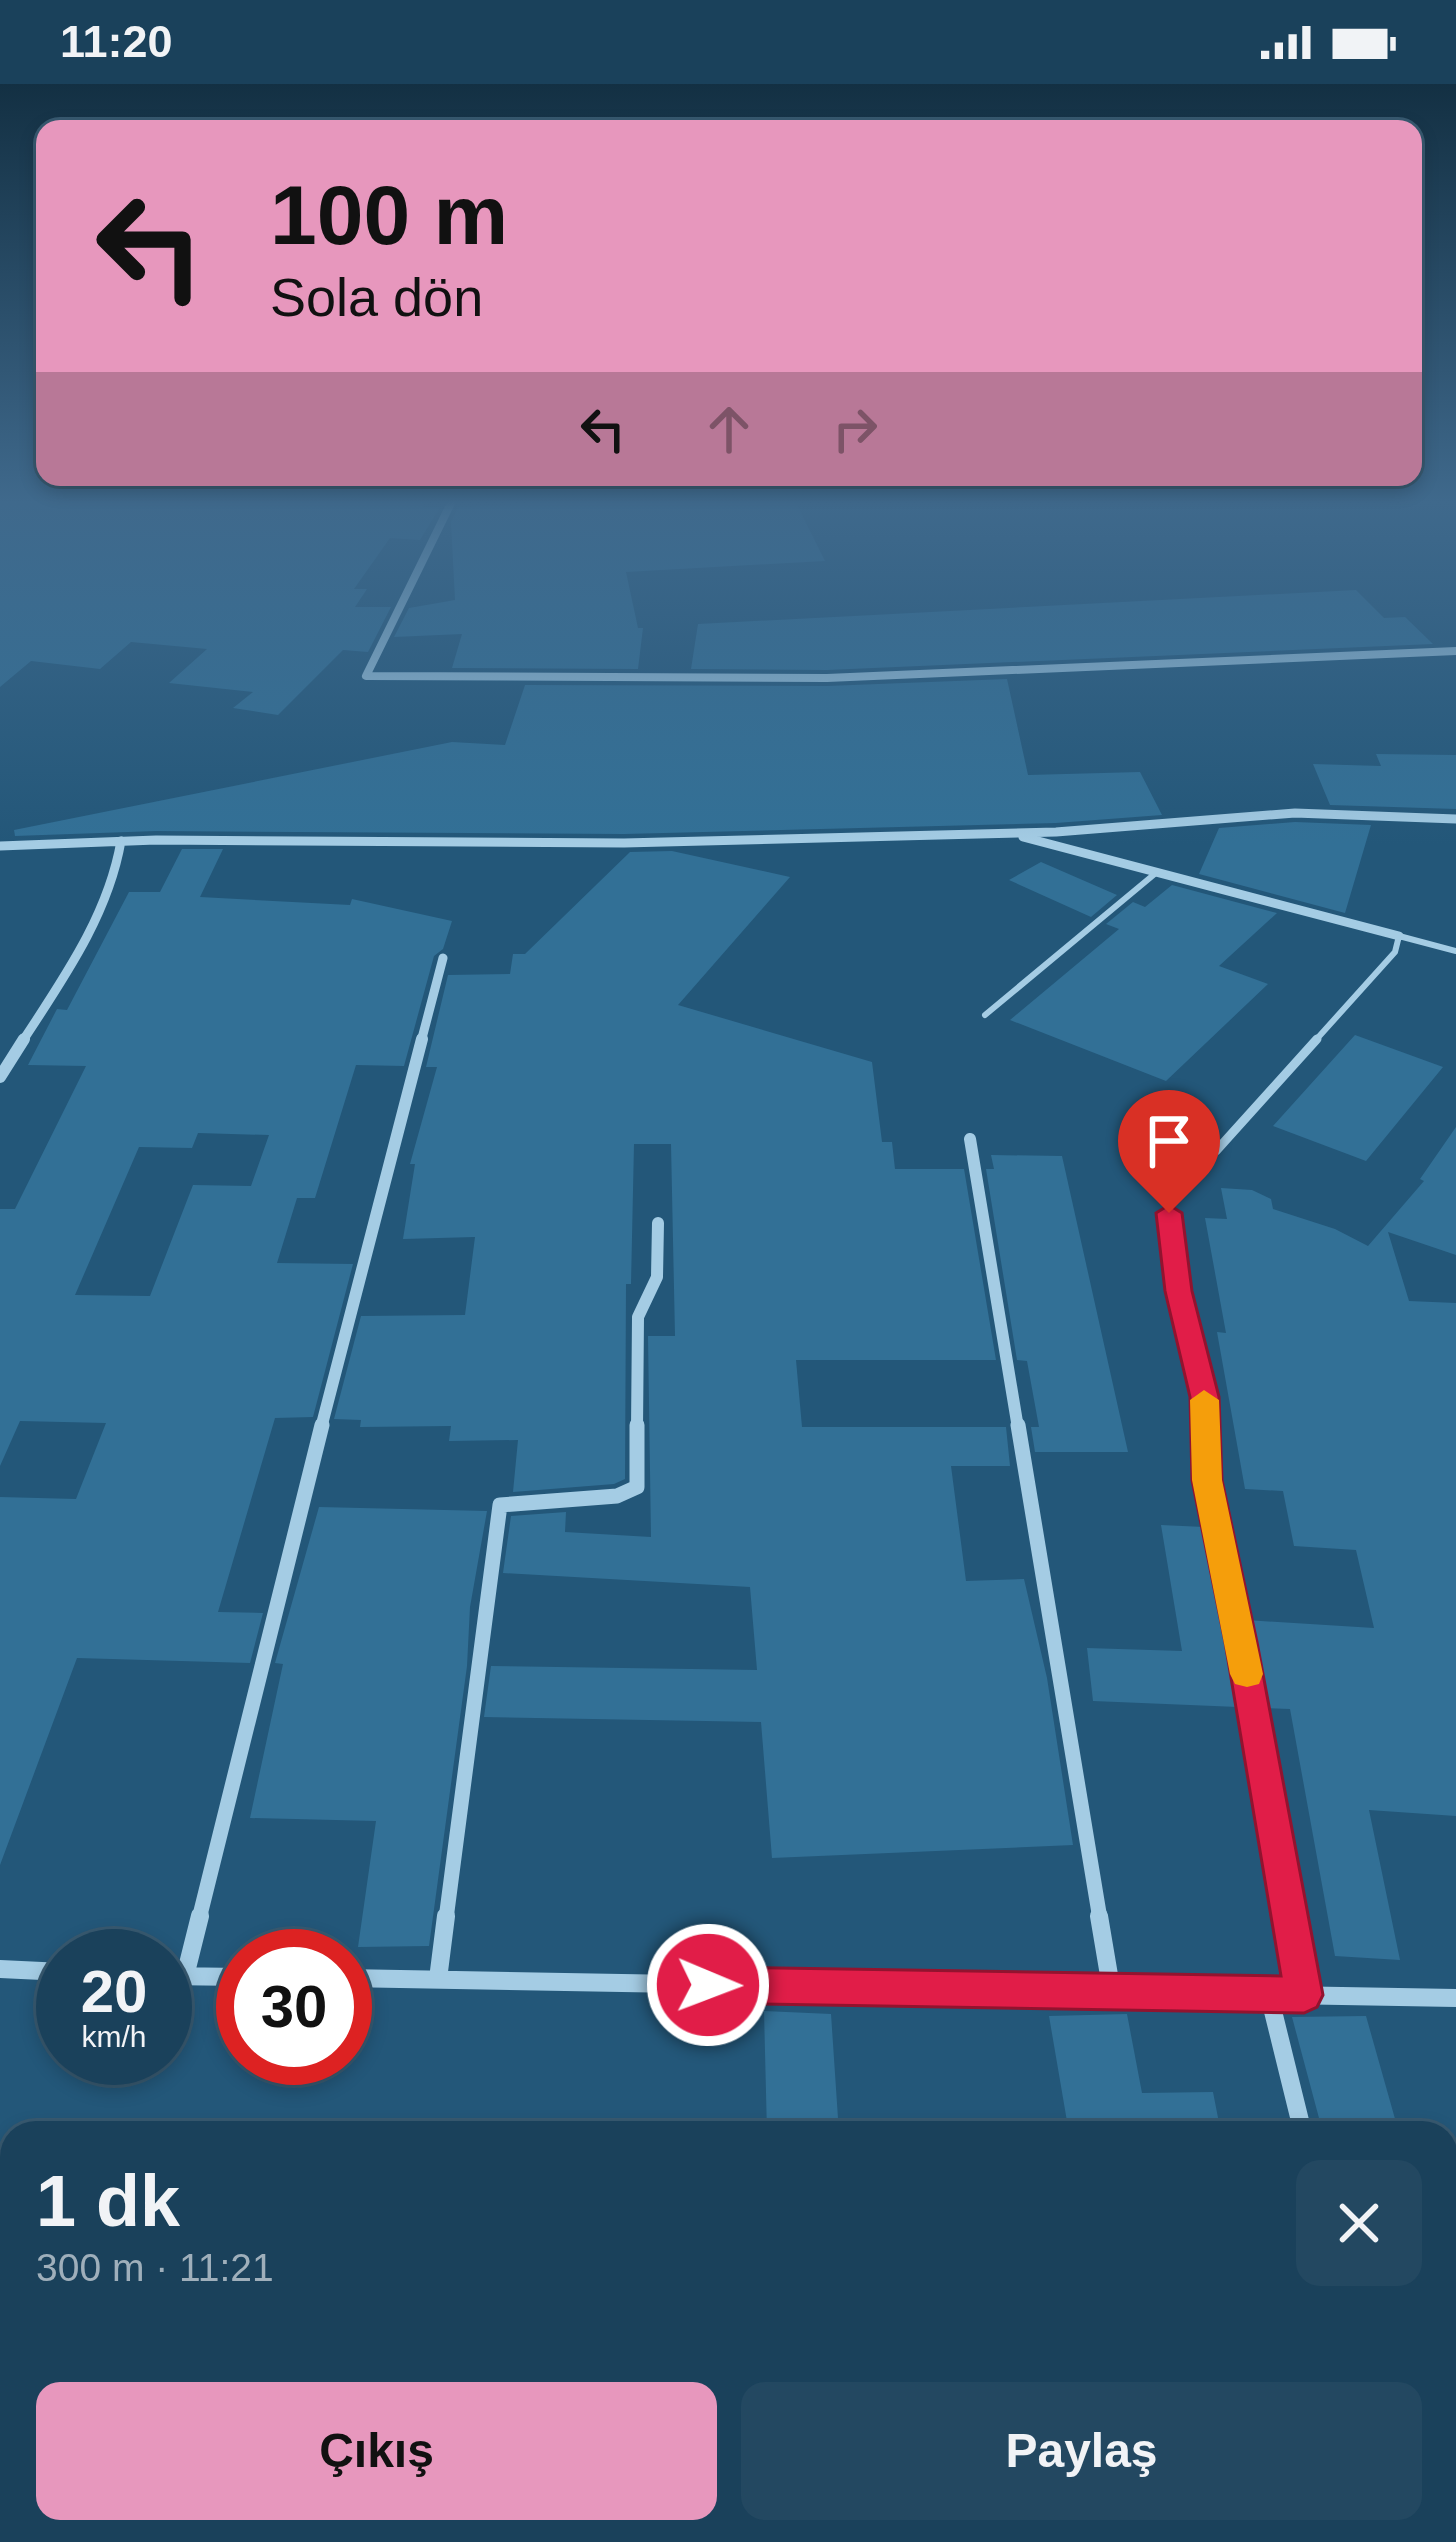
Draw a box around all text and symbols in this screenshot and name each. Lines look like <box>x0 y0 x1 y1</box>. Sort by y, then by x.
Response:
text: 11:20 <box>60 16 173 67</box>
icon: left <box>72 168 228 324</box>
text: 100 m <box>270 168 508 262</box>
text: Sola dön <box>270 267 483 327</box>
icon: left <box>570 396 636 462</box>
icon: ahead <box>696 396 762 462</box>
icon: right <box>822 396 888 462</box>
pin <box>1118 1090 1220 1213</box>
icon: arrive <box>1136 1108 1202 1174</box>
position arrow <box>645 1922 771 2048</box>
speed limit sign: 30 <box>216 1929 372 2085</box>
text: 20 <box>81 1958 147 2025</box>
text: km/h <box>81 2020 147 2053</box>
button: close <box>1296 2160 1422 2286</box>
text: 1 dk <box>36 2161 180 2241</box>
text: 300 m · 11:21 <box>36 2246 274 2289</box>
button: Çıkış <box>36 2382 717 2520</box>
button: Paylaş <box>741 2382 1422 2520</box>

